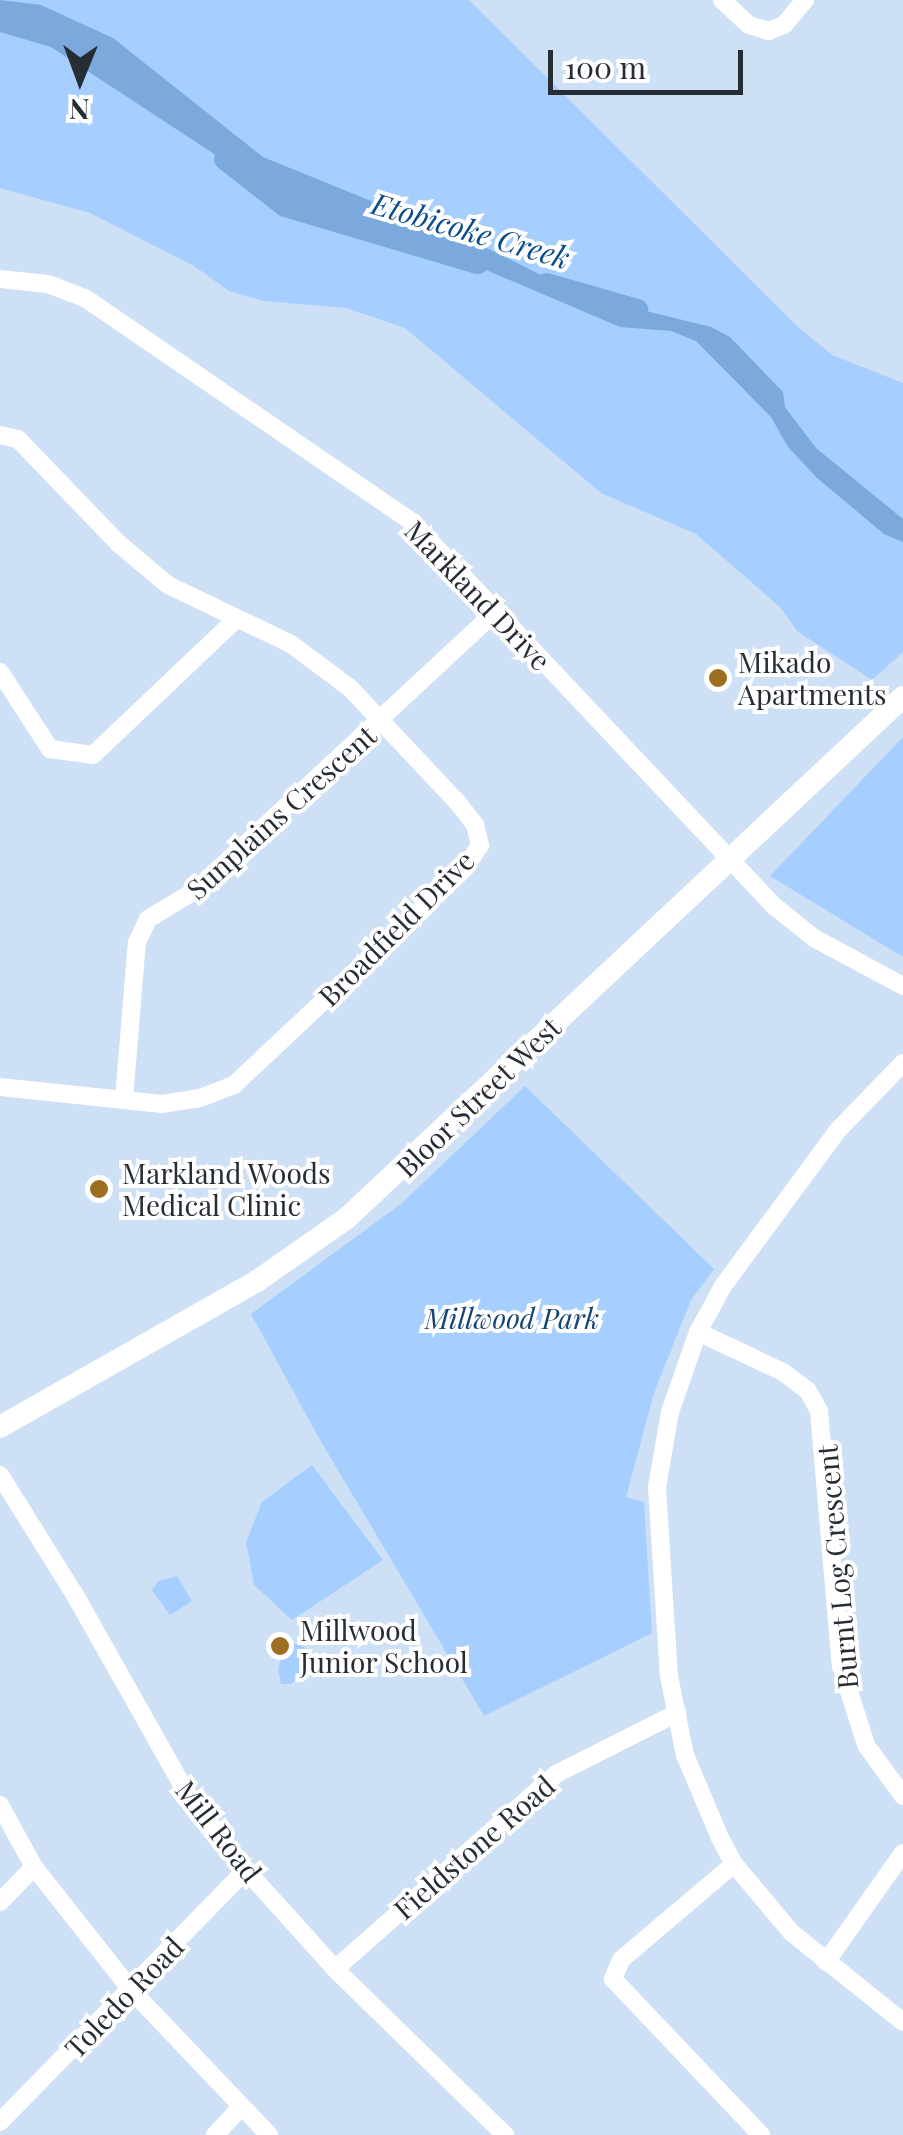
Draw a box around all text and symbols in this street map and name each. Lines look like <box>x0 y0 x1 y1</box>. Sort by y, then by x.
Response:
north arrow <box>30 30 130 130</box>
scale bar <box>553 30 748 92</box>
text: 100 m <box>565 47 646 87</box>
text: N <box>69 92 90 129</box>
water label: Etobicoke Creek <box>368 185 574 275</box>
street label: Markland Drive <box>398 513 558 677</box>
place label: Mikado Apartments <box>738 645 886 711</box>
marker: Mikado Apartments <box>707 667 729 689</box>
street label: Sunplains Crescent <box>179 718 383 906</box>
street label: Broadfield Drive <box>311 843 481 1013</box>
street label: Bloor Street West <box>388 1009 568 1185</box>
place label: Markland Woods Medical Clinic <box>122 1156 331 1222</box>
marker: Markland Woods Medical Clinic <box>86 1176 112 1202</box>
park label: Millwood Park <box>425 1301 599 1335</box>
street label: Burnt Log Crescent <box>810 1443 864 1691</box>
place label: Millwood Junior School <box>300 1613 468 1679</box>
marker: Millwood Junior School <box>269 1635 291 1657</box>
street label: Fieldstone Road <box>387 1768 561 1926</box>
street label: Mill Road <box>169 1774 269 1888</box>
street label: Toledo Road <box>58 1929 190 2065</box>

